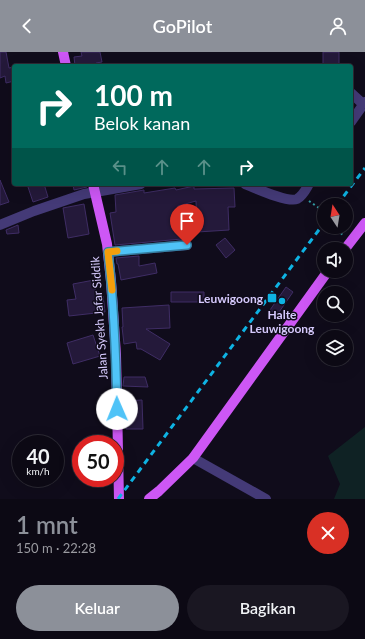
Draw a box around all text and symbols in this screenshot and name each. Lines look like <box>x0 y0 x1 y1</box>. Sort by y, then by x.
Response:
icon: back <box>16 15 38 37</box>
text: GoPilot <box>153 15 212 37</box>
icon: person <box>327 15 349 37</box>
text: 100 m <box>94 78 173 112</box>
icon: right <box>28 80 80 132</box>
text: Belok kanan <box>94 112 190 134</box>
icon: left <box>109 156 131 178</box>
icon: ahead <box>151 156 173 178</box>
icon: ahead <box>193 156 215 178</box>
icon: right <box>235 156 257 178</box>
north arrow <box>317 198 353 234</box>
map controls <box>317 198 353 366</box>
pin <box>170 204 204 245</box>
icon: arrive <box>176 210 198 232</box>
button: sound <box>317 242 353 278</box>
street label: Jalan Syekh Jafar Siddik <box>87 255 111 380</box>
button: search <box>317 286 353 322</box>
place label: Leuwigoong <box>198 291 264 306</box>
marker: Leuwigoong <box>266 292 278 304</box>
marker: Halte Leuwigoong <box>277 296 287 306</box>
place label: Halte Leuwigoong <box>250 307 315 336</box>
button: layers <box>317 330 353 366</box>
position arrow <box>96 388 138 430</box>
speed limit sign: 50 <box>72 435 124 487</box>
text: 40 <box>26 444 50 468</box>
text: km/h <box>26 465 50 477</box>
text: 1 mnt <box>16 510 78 539</box>
button: close <box>307 512 349 554</box>
text: 150 m · 22:28 <box>16 540 96 556</box>
button: Keluar <box>16 585 179 631</box>
button: Bagikan <box>187 585 349 631</box>

